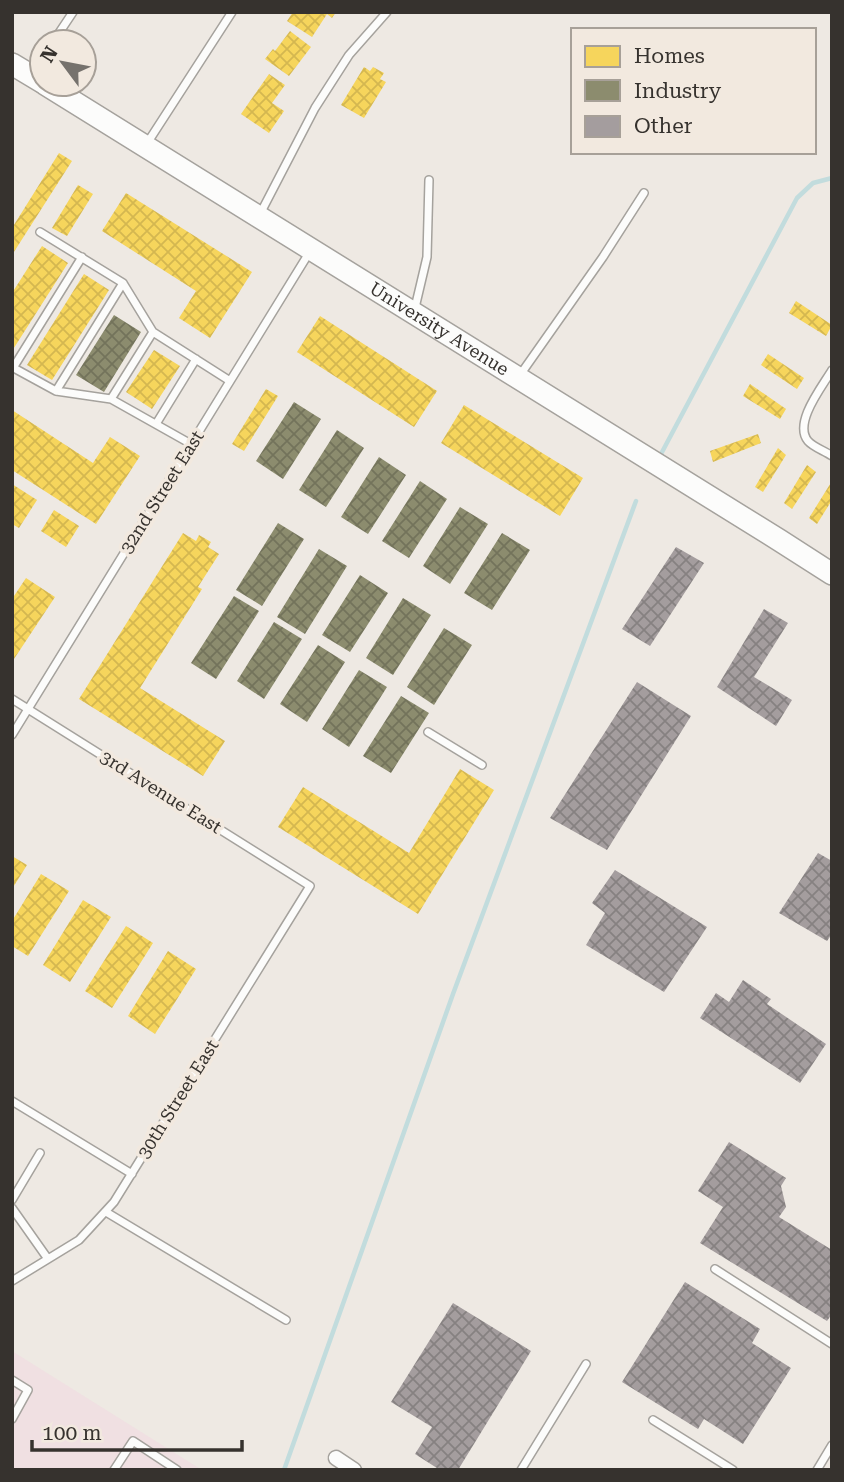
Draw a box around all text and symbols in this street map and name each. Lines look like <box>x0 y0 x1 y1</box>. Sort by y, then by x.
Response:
north arrow <box>28 28 98 98</box>
legend <box>571 28 816 154</box>
text: N <box>35 42 63 67</box>
text: Homes <box>634 44 705 68</box>
text: Industry <box>634 79 722 103</box>
text: Other <box>634 114 693 138</box>
street label: University Avenue <box>366 277 513 380</box>
street label: 32nd Street East <box>115 426 208 557</box>
street label: 3rd Avenue East <box>97 746 226 837</box>
street label: 30th Street East <box>133 1035 223 1162</box>
scale bar <box>32 1408 242 1452</box>
text: 100 m <box>42 1421 102 1445</box>

